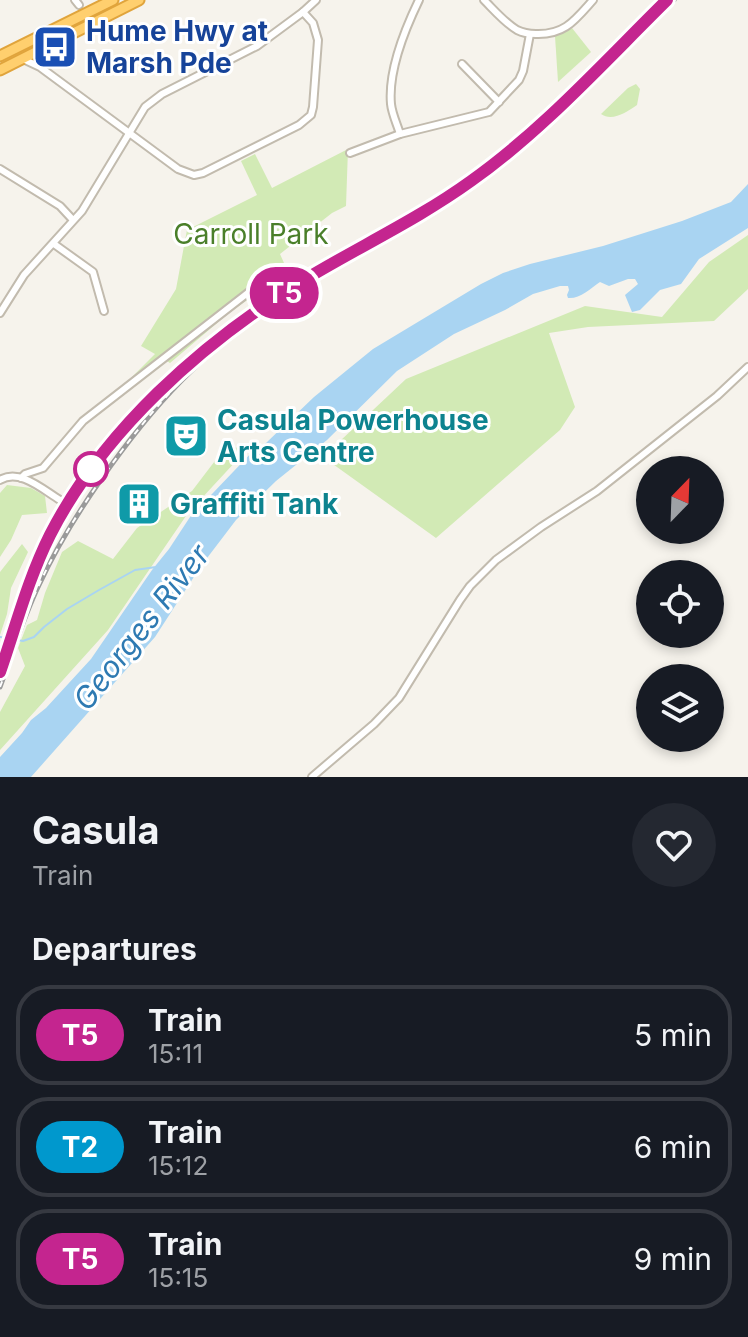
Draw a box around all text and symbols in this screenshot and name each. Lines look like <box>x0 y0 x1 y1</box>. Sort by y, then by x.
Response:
place label: Hume Hwy at Marsh Pde <box>86 14 268 80</box>
bus stop icon: Hume Hwy at Marsh Pde <box>31 23 79 71</box>
park label: Carroll Park <box>173 217 329 251</box>
line badge: T5 <box>248 267 320 319</box>
text: T5 <box>266 276 302 310</box>
place label: Casula Powerhouse Arts Centre <box>217 403 489 469</box>
theatre icon: Casula Powerhouse Arts Centre <box>162 412 210 460</box>
unlabelled marker <box>74 452 108 486</box>
north arrow <box>636 456 724 544</box>
map controls <box>636 456 724 752</box>
building icon: Graffiti Tank <box>115 480 163 528</box>
place label: Graffiti Tank <box>170 487 339 521</box>
water label: Georges River <box>65 537 217 717</box>
button: locate <box>636 560 724 648</box>
button: layers <box>636 664 724 752</box>
button: heart <box>632 803 716 887</box>
text: Casula <box>32 807 159 853</box>
text: Train <box>32 860 93 891</box>
text: Departures <box>32 931 197 967</box>
text: Train <box>148 1002 222 1038</box>
text: 5 min <box>634 1017 712 1053</box>
text: T5 <box>62 1018 98 1052</box>
text: 15:11 <box>148 1038 203 1069</box>
text: Train <box>148 1114 222 1150</box>
text: 6 min <box>634 1129 712 1165</box>
text: T2 <box>62 1130 98 1164</box>
text: 15:12 <box>148 1150 208 1181</box>
text: Train <box>148 1226 222 1262</box>
text: 9 min <box>634 1241 712 1277</box>
text: T5 <box>62 1242 98 1276</box>
text: 15:15 <box>148 1262 208 1293</box>

